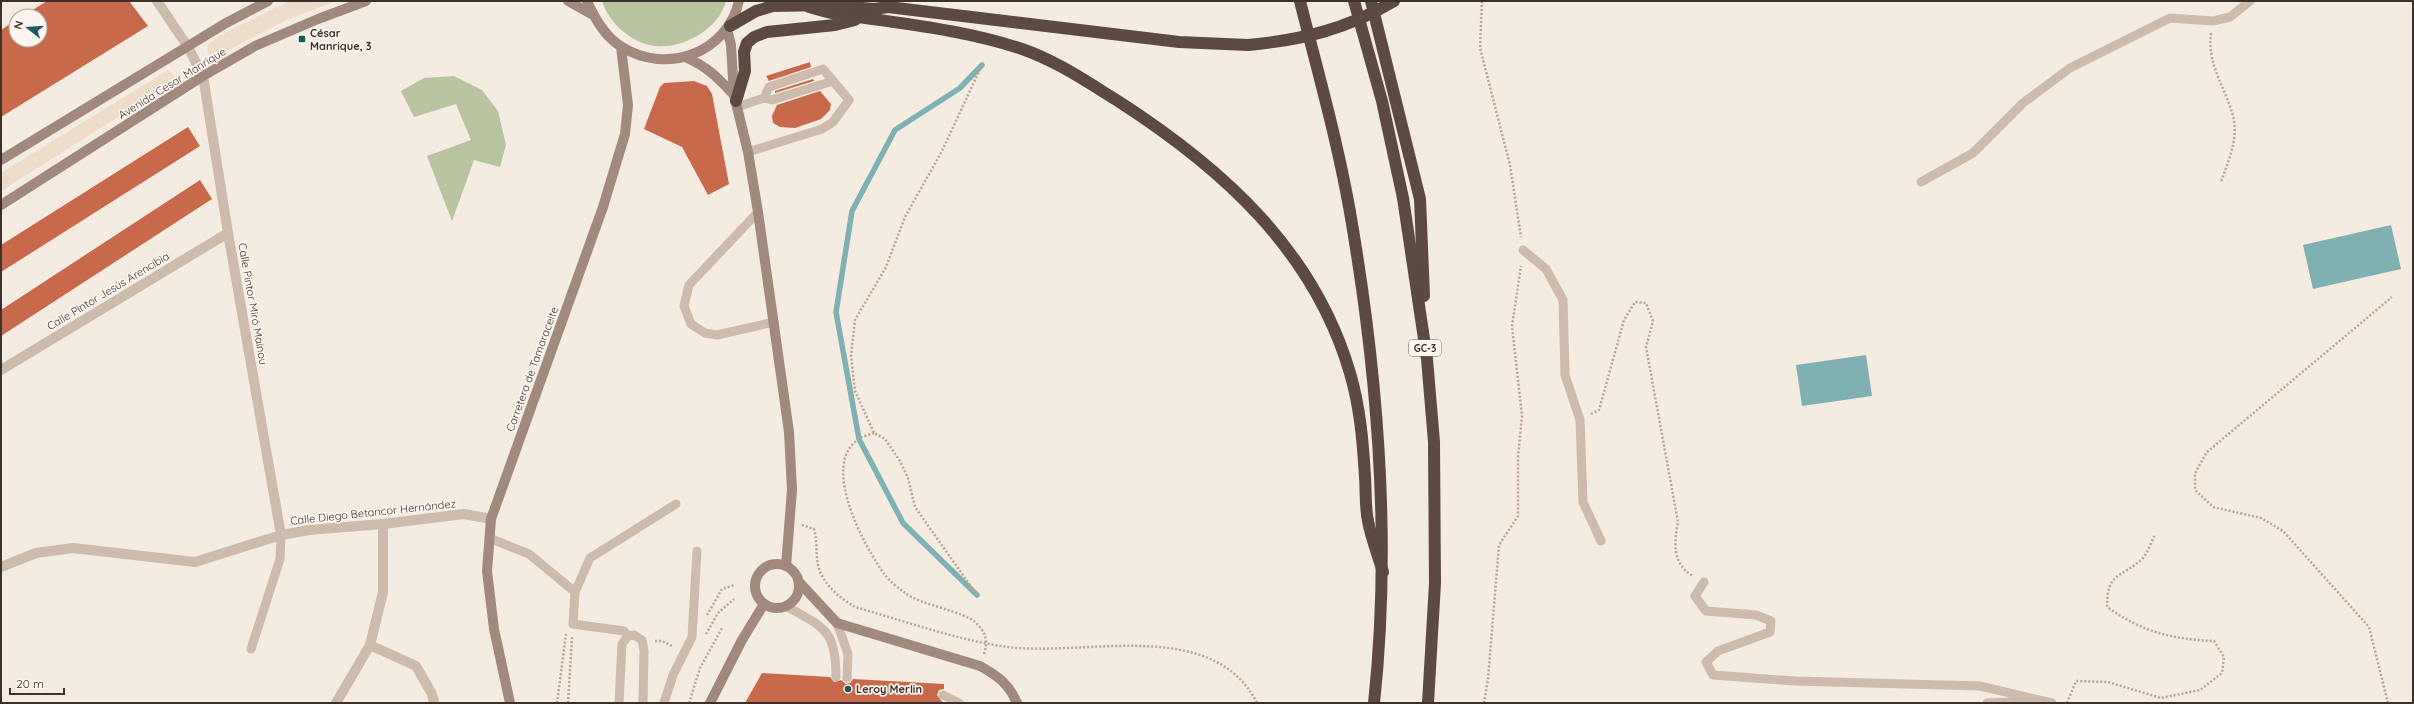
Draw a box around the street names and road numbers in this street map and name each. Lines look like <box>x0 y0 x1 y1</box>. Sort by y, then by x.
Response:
street label: Avenida Cesar Manrique <box>116 44 228 122</box>
street label: Calle Pintor Miró Mainou <box>235 242 271 366</box>
street label: Calle Pintor Jesús Arencibia <box>44 249 172 333</box>
street label: Carretera de Tamaraceite <box>503 305 561 433</box>
road number: GC-3 <box>1409 340 1441 356</box>
street label: Calle Diego Betancor Hernández <box>290 496 456 528</box>

